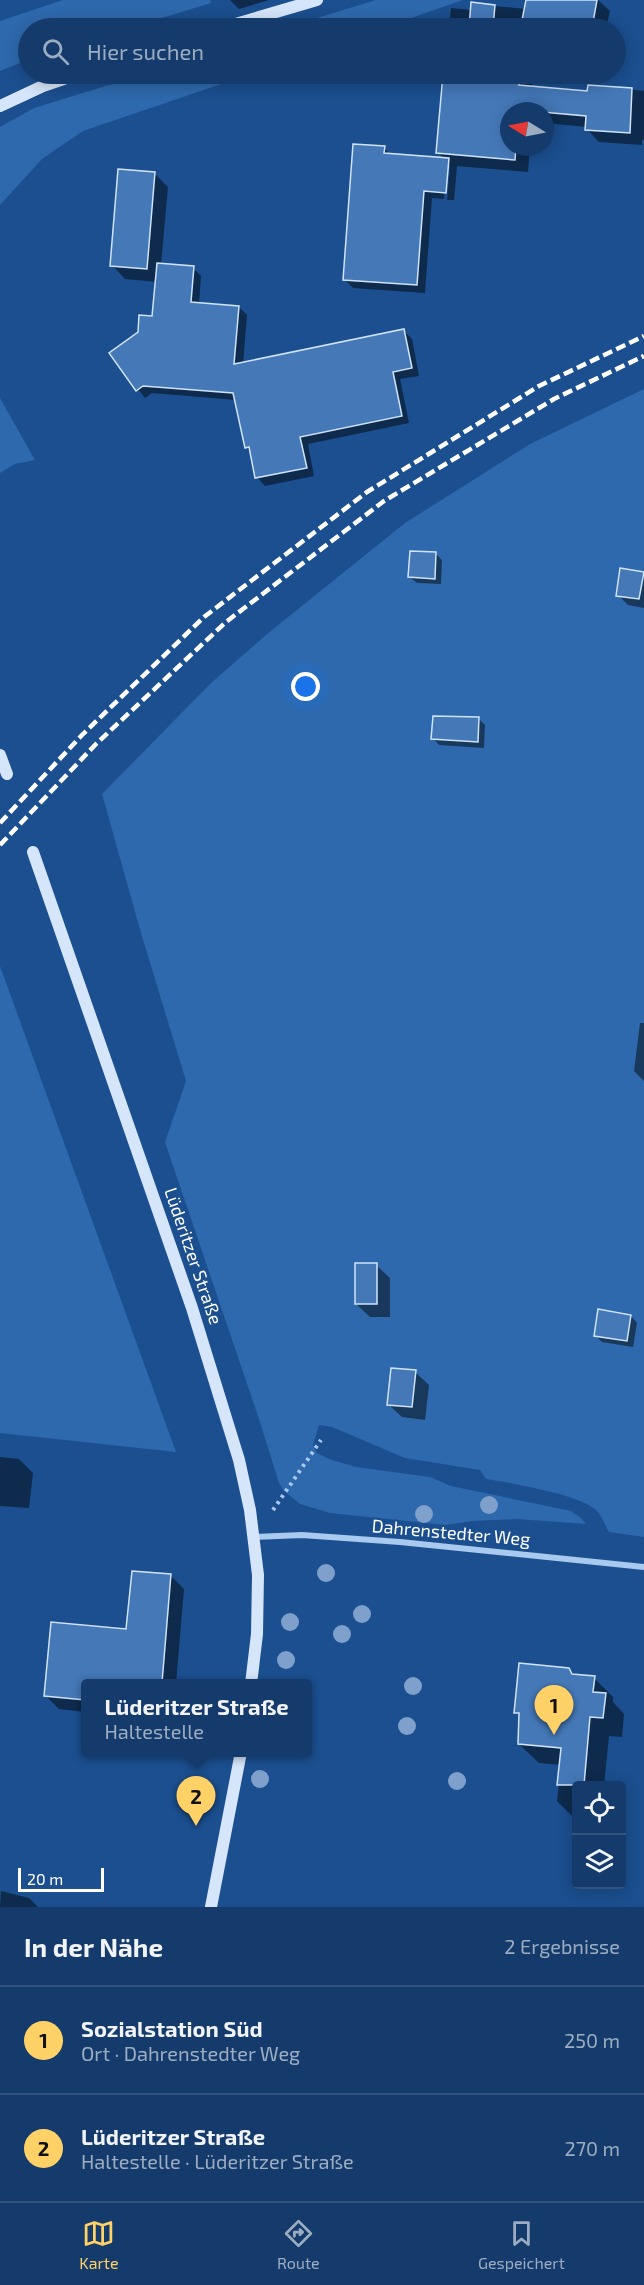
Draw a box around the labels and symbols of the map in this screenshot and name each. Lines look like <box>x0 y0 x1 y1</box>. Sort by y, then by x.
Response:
north arrow <box>500 102 554 156</box>
your location <box>291 672 320 701</box>
street label: Lüderitzer Straße <box>160 1184 228 1327</box>
street label: Dahrenstedter Weg <box>371 1514 531 1550</box>
pin: 1 <box>534 1686 574 1735</box>
pin: 2 <box>176 1776 216 1826</box>
scale bar <box>18 1865 104 1892</box>

